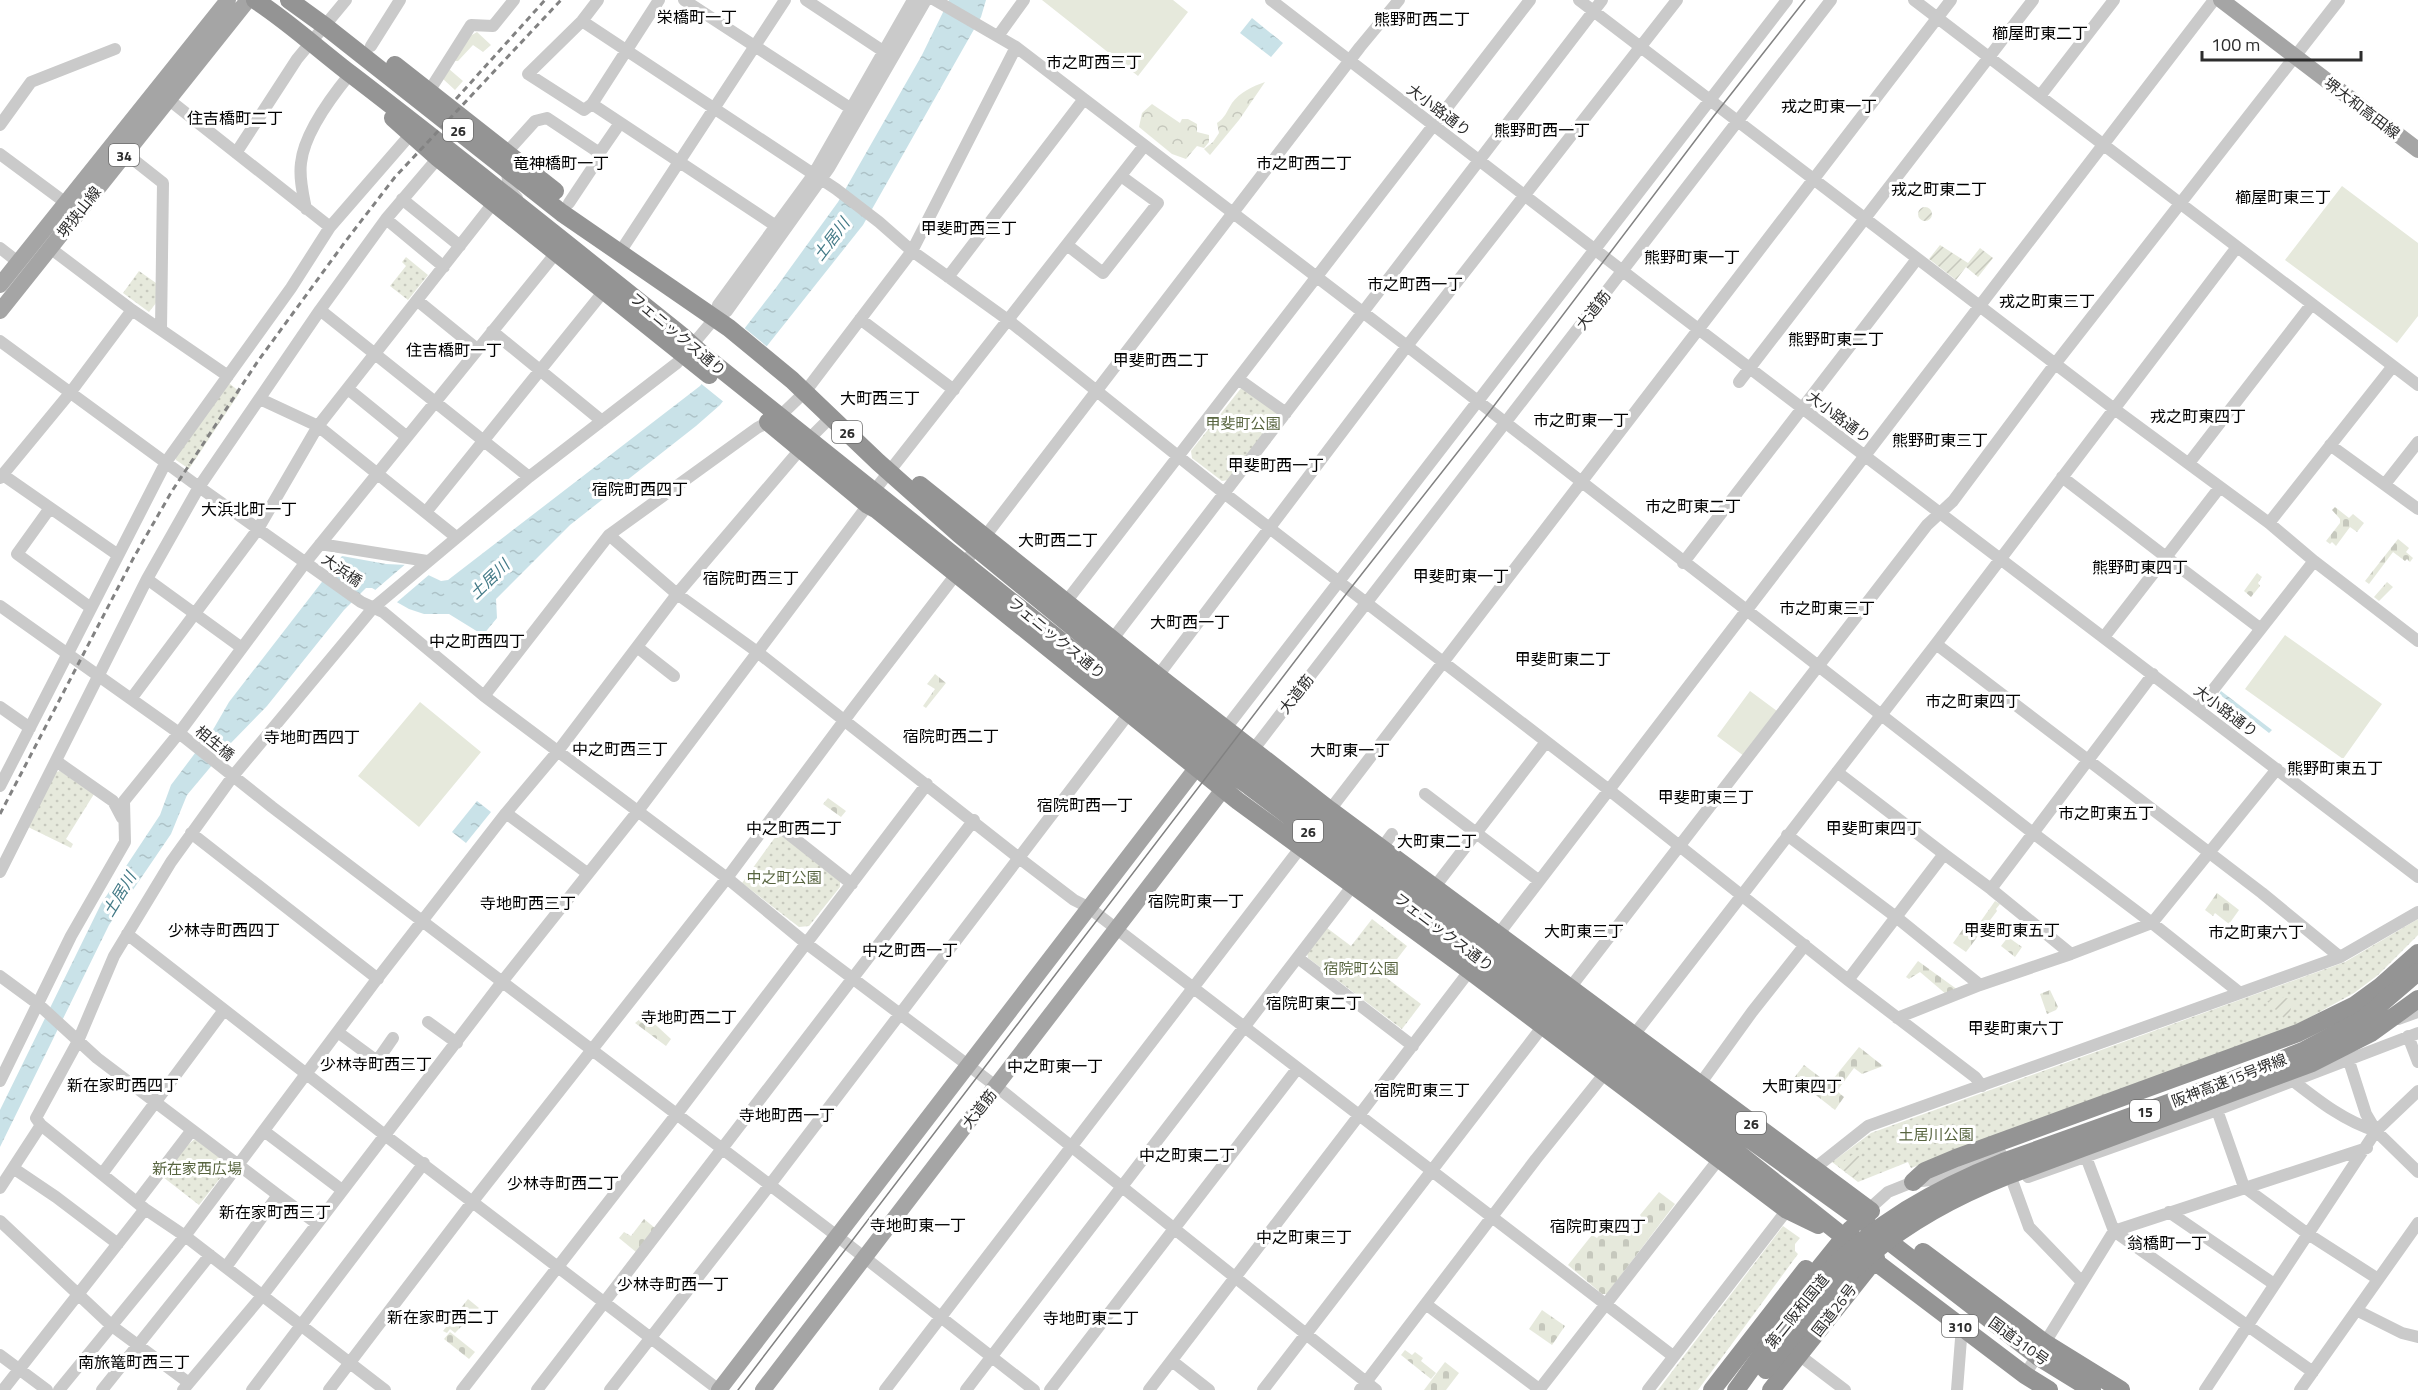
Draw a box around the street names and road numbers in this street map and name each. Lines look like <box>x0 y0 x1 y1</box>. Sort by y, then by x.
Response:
street label: 堺大和高田線 <box>2319 72 2405 144</box>
street label: 大小路通り <box>1402 78 1476 142</box>
road number: 26 <box>443 119 473 141</box>
road number: 34 <box>109 144 139 166</box>
street label: 堺狭山線 <box>51 181 107 243</box>
street label: 大道筋 <box>1570 285 1616 335</box>
street label: フェニックス通り <box>625 287 731 381</box>
street label: 大小路通り <box>1802 385 1876 449</box>
road number: 26 <box>832 421 862 443</box>
street label: 大浜橋 <box>317 548 367 592</box>
street label: フェニックス通り <box>1003 591 1111 685</box>
street label: 大道筋 <box>1273 669 1319 719</box>
street label: 大小路通り <box>2189 679 2263 743</box>
street label: 相生橋 <box>190 720 240 766</box>
road number: 26 <box>1293 820 1323 842</box>
street label: フェニックス通り <box>1389 887 1499 977</box>
street label: 阪神高速15号堺線 <box>2168 1047 2290 1113</box>
street label: 大道筋 <box>956 1084 1002 1134</box>
road number: 15 <box>2130 1100 2160 1122</box>
road number: 26 <box>1736 1112 1766 1134</box>
street label: 第二阪和国道 <box>1760 1269 1834 1353</box>
street label: 国道26号 <box>1806 1279 1862 1341</box>
street label: 国道310号 <box>1984 1311 2054 1371</box>
road number: 310 <box>1942 1315 1978 1337</box>

